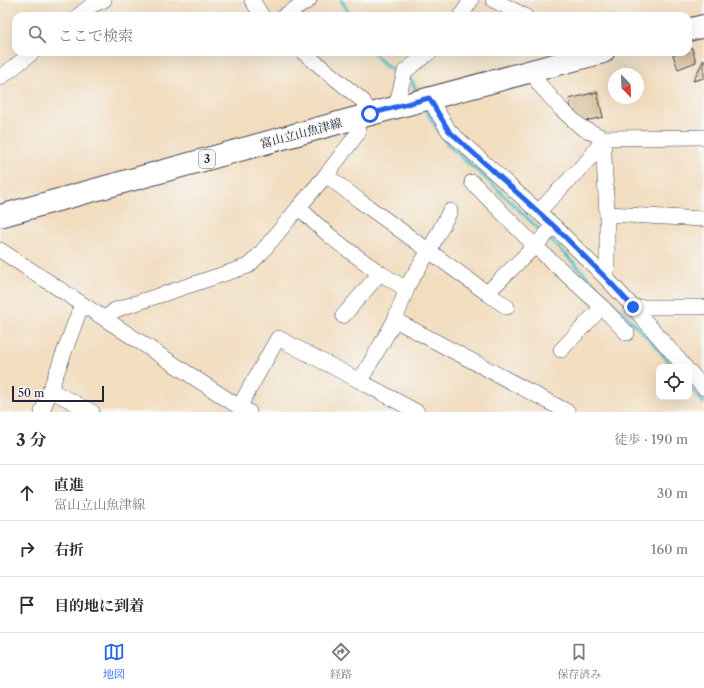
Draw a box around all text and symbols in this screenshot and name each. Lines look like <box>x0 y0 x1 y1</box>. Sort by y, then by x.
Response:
search box <box>12 12 692 56</box>
icon: search <box>26 23 48 45</box>
text: ここで検索 <box>58 26 133 45</box>
north arrow <box>608 68 644 104</box>
route start <box>361 105 379 123</box>
street label: 富山立山魚津線 <box>258 115 344 151</box>
road number: 3 <box>199 150 215 168</box>
route end <box>624 298 642 316</box>
map controls <box>656 364 692 400</box>
button: locate <box>656 364 692 400</box>
scale bar <box>12 384 104 403</box>
text: 50 m <box>18 386 44 400</box>
text: 3 分 <box>16 430 47 450</box>
text: 徒歩 · 190 m <box>615 431 688 447</box>
text: 直進 <box>54 475 84 494</box>
icon: ahead <box>16 482 38 504</box>
text: 30 m <box>657 485 688 501</box>
text: 富山立山魚津線 <box>54 496 145 512</box>
icon: right <box>16 538 38 560</box>
text: 右折 <box>54 540 84 559</box>
text: 160 m <box>651 541 688 557</box>
icon: arrive <box>16 594 38 616</box>
text: 目的地に到着 <box>54 596 144 615</box>
tab: 地図 <box>103 641 125 681</box>
tab: 経路 <box>330 641 352 681</box>
tab: 保存済み <box>557 641 601 681</box>

